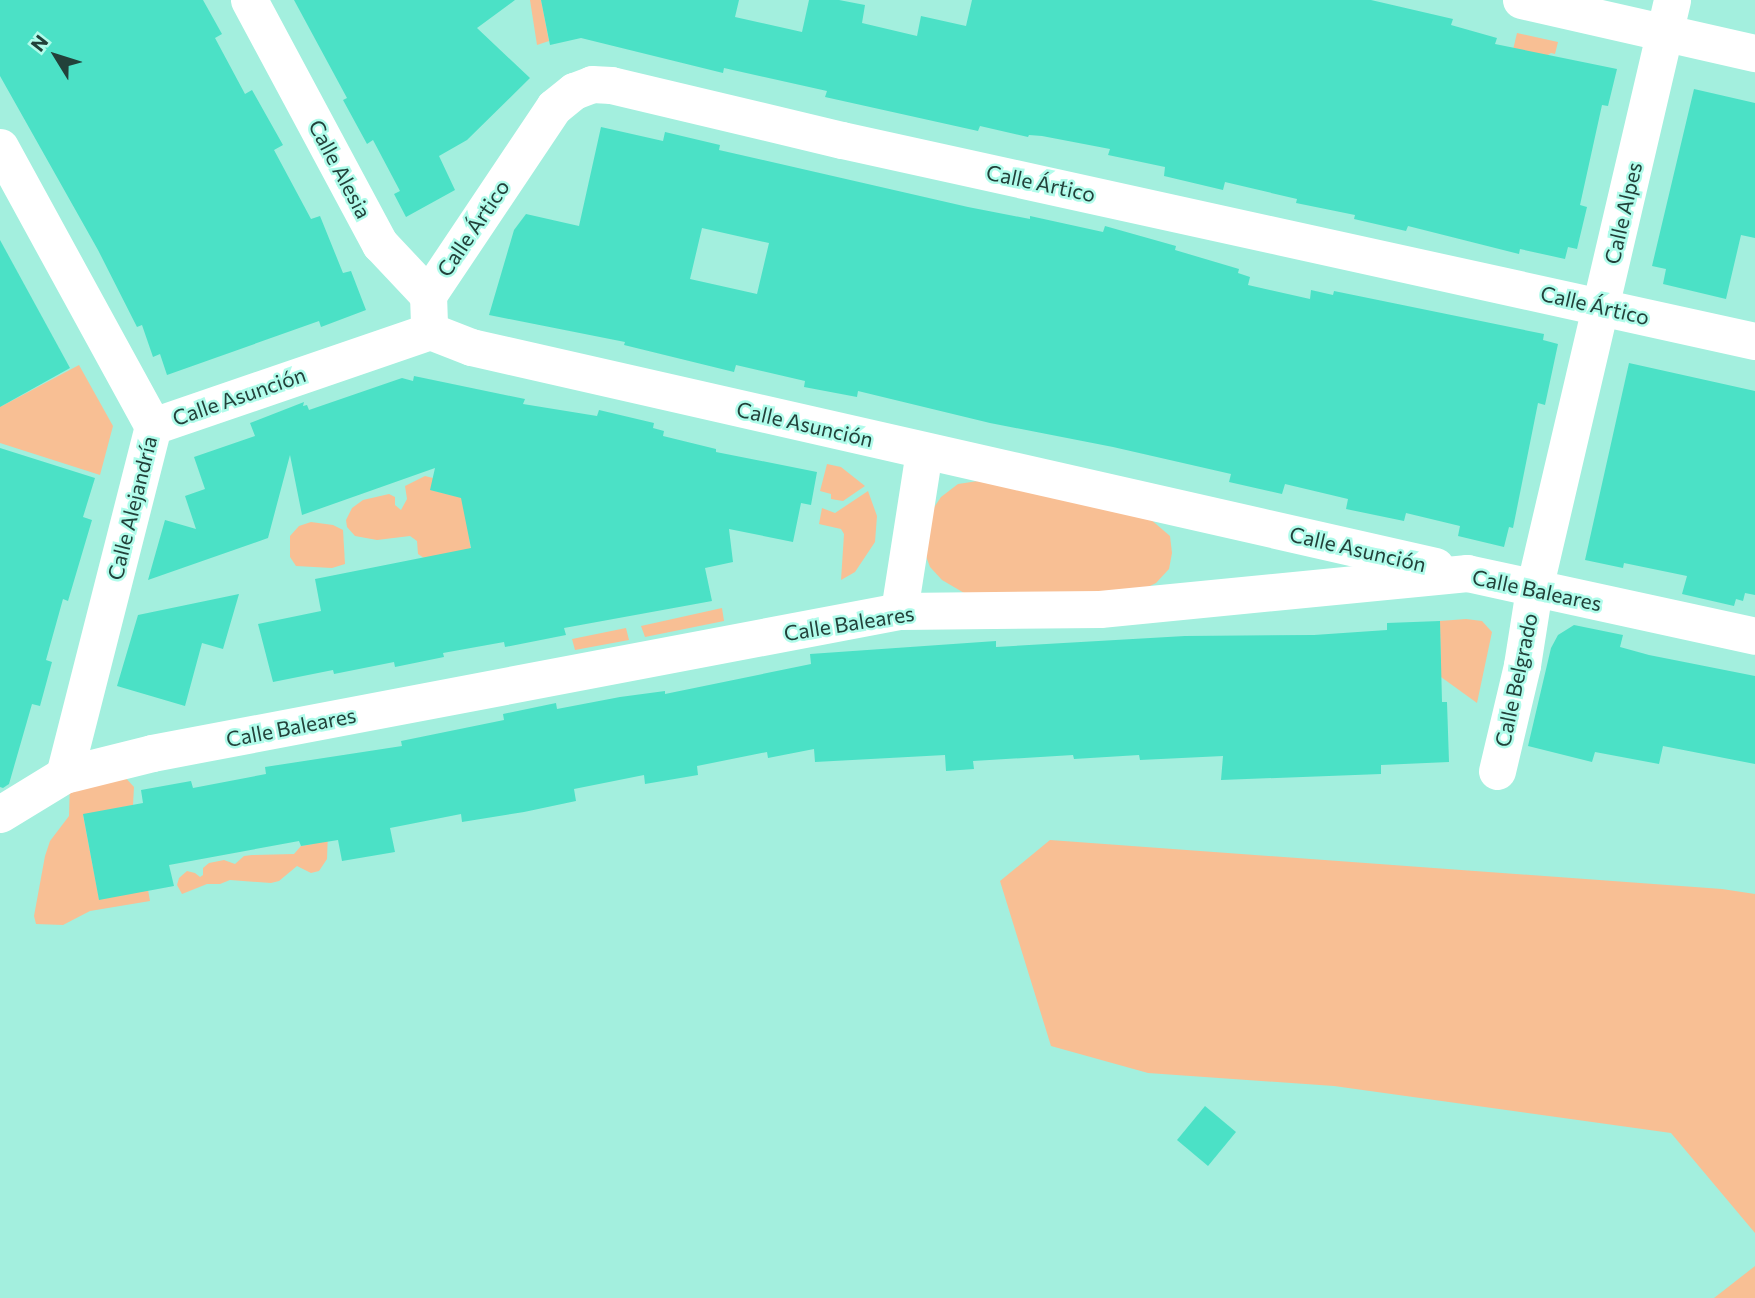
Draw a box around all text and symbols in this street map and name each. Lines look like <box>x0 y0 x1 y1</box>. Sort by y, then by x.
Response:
north arrow <box>21 21 91 91</box>
text: N <box>26 30 53 55</box>
street label: Calle Alesia <box>304 115 376 223</box>
street label: Calle Ártico <box>984 159 1098 207</box>
street label: Calle Alpes <box>1599 159 1647 267</box>
street label: Calle Ártico <box>432 175 514 281</box>
street label: Calle Ártico <box>1538 280 1652 330</box>
street label: Calle Asunción <box>169 361 309 431</box>
street label: Calle Asunción <box>734 396 876 452</box>
street label: Calle Alejandría <box>102 433 162 583</box>
street label: Calle Asunción <box>1287 521 1429 577</box>
street label: Calle Baleares <box>1470 564 1604 616</box>
street label: Calle Baleares <box>782 600 916 646</box>
street label: Calle Belgrado <box>1490 611 1542 749</box>
street label: Calle Baleares <box>224 702 358 752</box>

